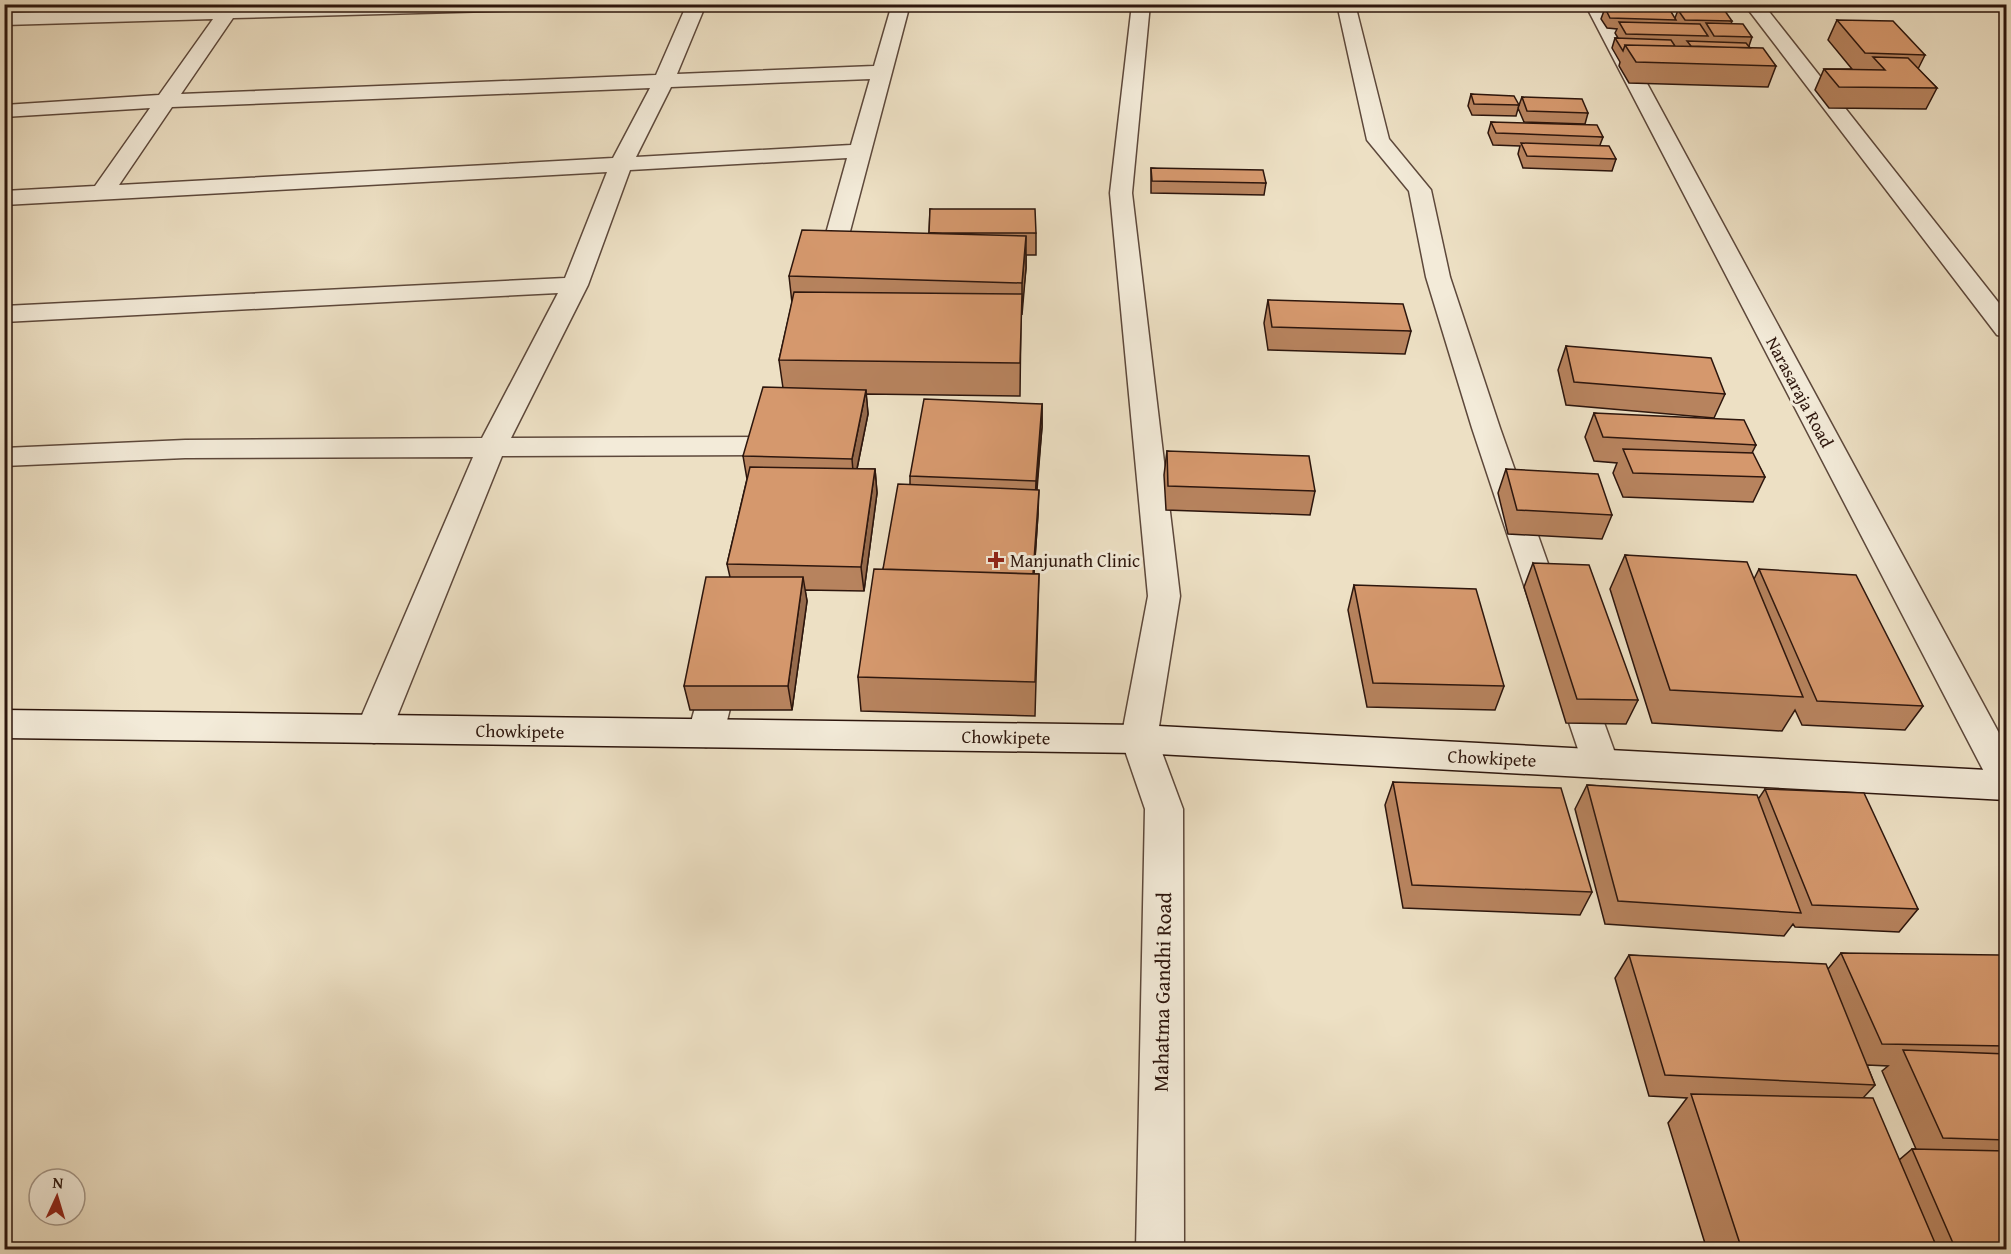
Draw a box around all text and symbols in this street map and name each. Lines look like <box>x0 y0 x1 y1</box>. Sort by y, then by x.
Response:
street label: Narasaraja Road <box>1759 332 1841 453</box>
place label: Manjunath Clinic <box>1010 547 1140 574</box>
marker: Manjunath Clinic <box>987 551 1005 569</box>
street label: Chowkipete <box>475 717 565 745</box>
street label: Chowkipete <box>961 723 1051 751</box>
street label: Chowkipete <box>1447 742 1537 774</box>
street label: Mahatma Gandhi Road <box>1145 891 1179 1092</box>
north arrow <box>27 1167 87 1227</box>
text: N <box>52 1170 65 1194</box>

